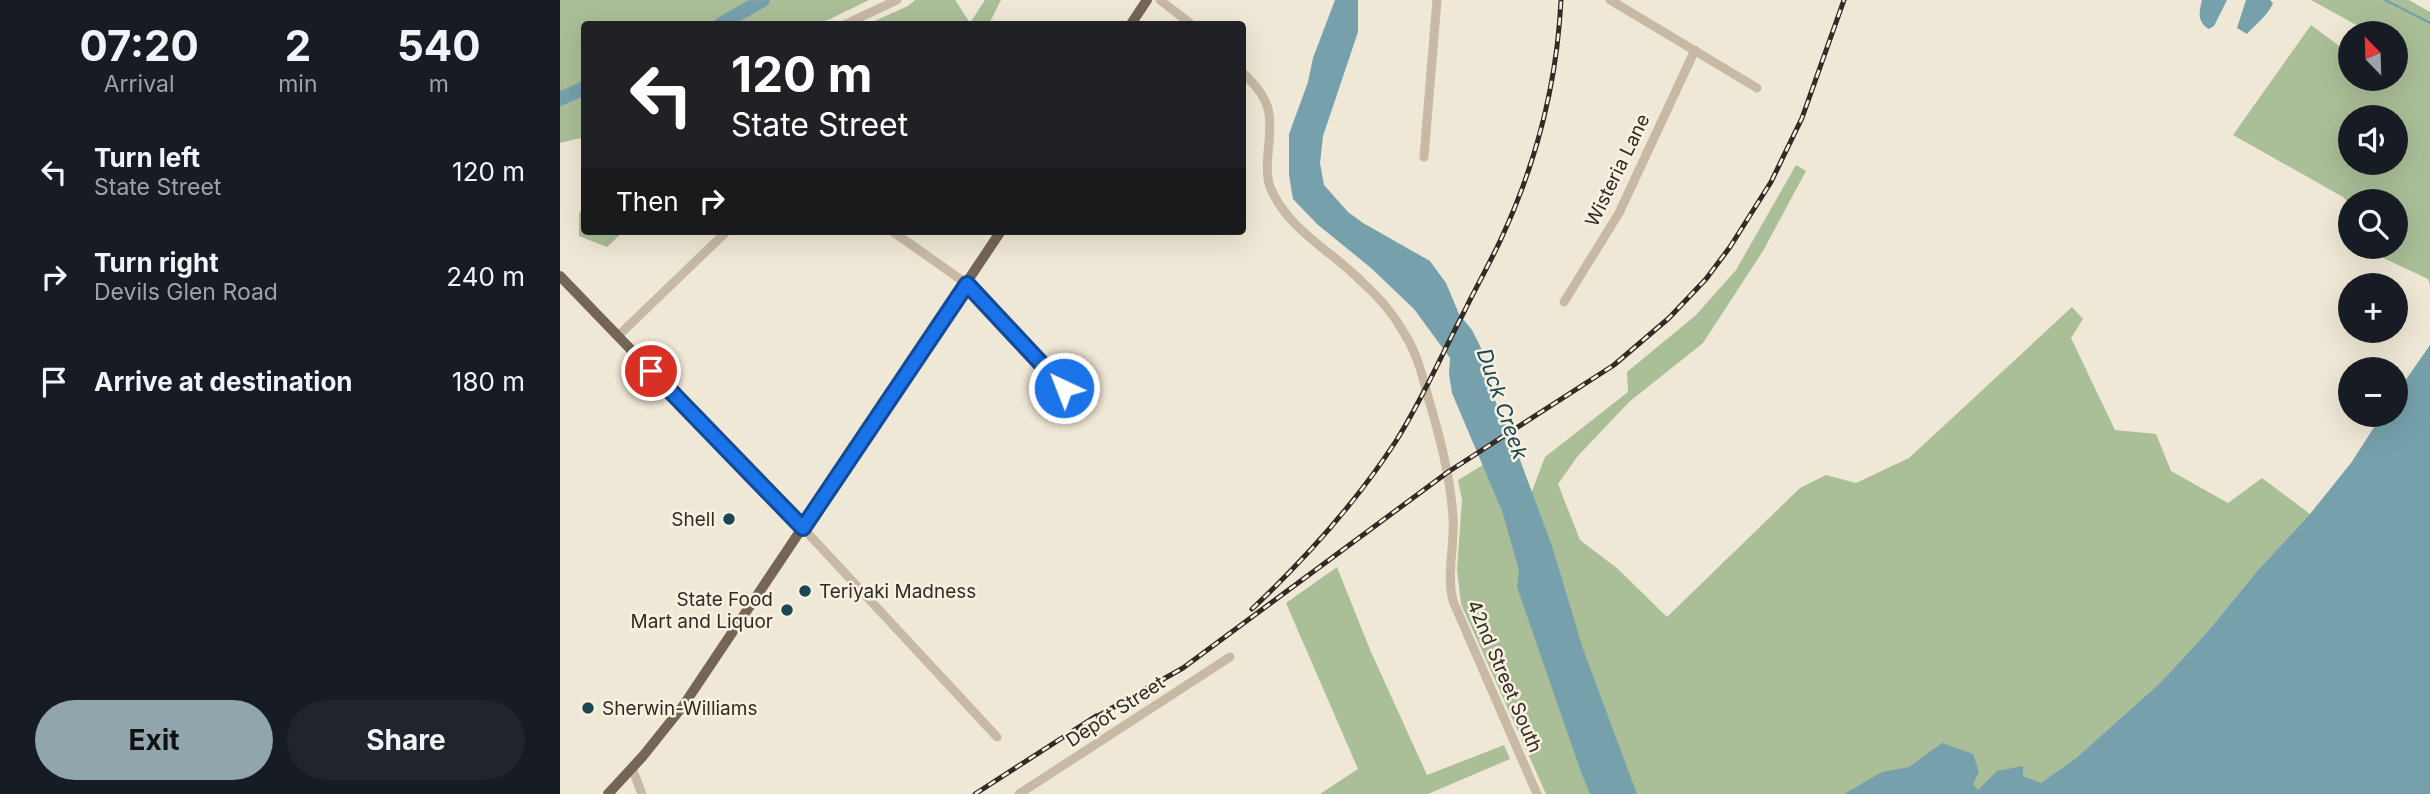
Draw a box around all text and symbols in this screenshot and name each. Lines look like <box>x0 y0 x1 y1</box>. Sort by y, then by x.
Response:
text: 07:20 <box>79 20 199 71</box>
text: 2 <box>285 20 311 71</box>
text: 540 <box>397 20 481 71</box>
north arrow <box>2338 21 2408 91</box>
map controls <box>2338 21 2408 427</box>
text: 120 m <box>731 45 872 104</box>
icon: left <box>616 49 707 140</box>
text: Arrival <box>104 70 174 98</box>
text: min <box>278 70 318 98</box>
text: m <box>429 70 449 98</box>
text: State Street <box>731 105 908 144</box>
button: sound <box>2338 105 2408 175</box>
street label: Wisteria Lane <box>1580 110 1655 230</box>
text: Turn left <box>94 142 200 173</box>
icon: left <box>35 153 73 191</box>
text: 120 m <box>452 156 525 187</box>
text: State Street <box>94 173 221 201</box>
icon: right <box>693 182 731 220</box>
text: Then <box>616 186 679 217</box>
button: search <box>2338 189 2408 259</box>
text: Turn right <box>94 247 219 278</box>
icon: right <box>35 258 73 296</box>
text: 240 m <box>446 261 525 292</box>
button: + <box>2338 273 2408 343</box>
text: Devils Glen Road <box>94 278 278 306</box>
pin <box>621 341 681 401</box>
water label: Duck Creek <box>1472 345 1533 463</box>
position arrow <box>1027 351 1101 425</box>
icon: arrive <box>632 352 670 390</box>
button: − <box>2338 357 2408 427</box>
icon: arrive <box>35 363 73 401</box>
text: Arrive at destination <box>94 366 353 397</box>
text: 180 m <box>452 366 525 397</box>
place label: Shell <box>671 508 715 531</box>
marker: Shell <box>721 511 737 527</box>
place label: Teriyaki Madness <box>819 580 976 603</box>
marker: Teriyaki Madness <box>797 583 813 599</box>
place label: State Food Mart and Liquor <box>631 588 773 633</box>
street label: 42nd Street South <box>1462 597 1547 756</box>
marker: State Food Mart and Liquor <box>779 602 795 618</box>
street label: Depot Street <box>1062 671 1169 752</box>
place label: Sherwin-Williams <box>602 697 757 720</box>
button: Exit <box>35 700 273 780</box>
button: Share <box>287 700 525 780</box>
marker: Sherwin-Williams <box>580 700 596 716</box>

